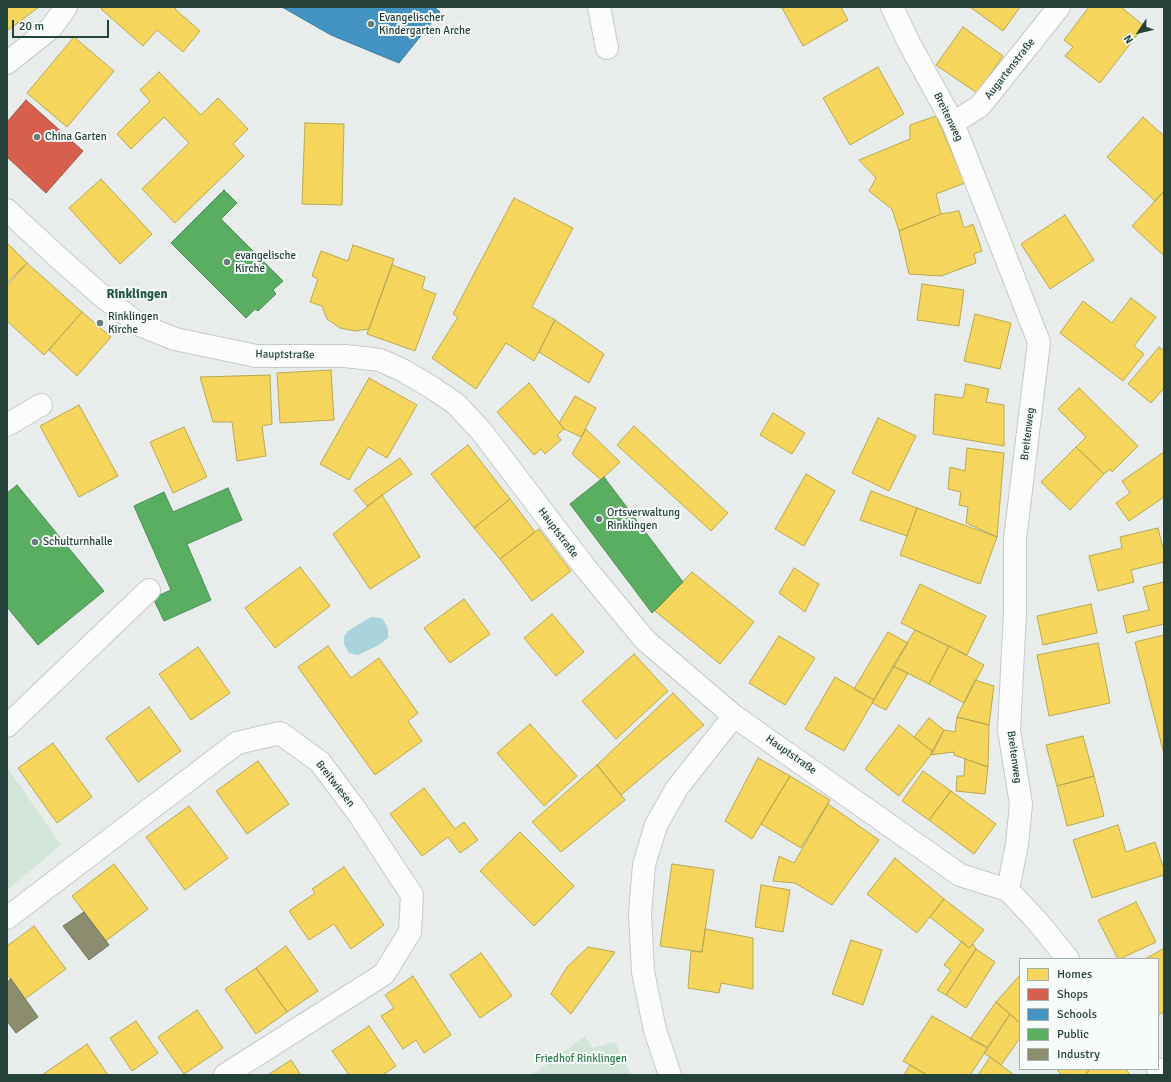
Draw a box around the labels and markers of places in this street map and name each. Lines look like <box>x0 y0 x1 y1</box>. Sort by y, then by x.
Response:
place label: Evangelischer Kindergarten Arche <box>379 11 470 37</box>
marker: Evangelischer Kindergarten Arche <box>366 19 376 29</box>
place label: China Garten <box>45 130 107 144</box>
marker: China Garten <box>32 132 42 142</box>
place label: evangelische Kirche <box>235 249 296 275</box>
marker: evangelische Kirche <box>222 257 232 267</box>
place label: Rinklingen Kirche <box>108 310 158 336</box>
marker: Rinklingen Kirche <box>95 318 105 328</box>
place label: Ortsverwaltung Rinklingen <box>607 506 680 532</box>
marker: Ortsverwaltung Rinklingen <box>594 514 604 524</box>
place label: Schulturnhalle <box>43 535 113 549</box>
marker: Schulturnhalle <box>30 537 40 547</box>

